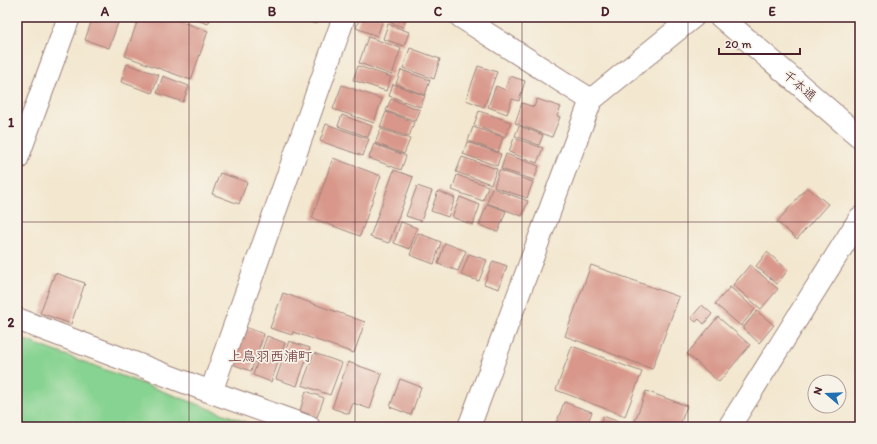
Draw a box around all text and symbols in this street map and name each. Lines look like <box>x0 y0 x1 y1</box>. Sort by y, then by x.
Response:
text: A <box>100 4 110 19</box>
text: B <box>268 4 277 19</box>
text: C <box>434 4 443 19</box>
text: D <box>601 4 610 19</box>
text: E <box>768 4 776 19</box>
scale bar <box>719 30 800 56</box>
text: 20 m <box>725 37 752 51</box>
street label: 千本通 <box>780 67 819 104</box>
text: 1 <box>8 115 14 130</box>
text: 2 <box>8 315 15 330</box>
district label: 上鳥羽西浦町 <box>228 348 312 365</box>
north arrow <box>807 374 847 414</box>
text: N <box>811 385 825 397</box>

